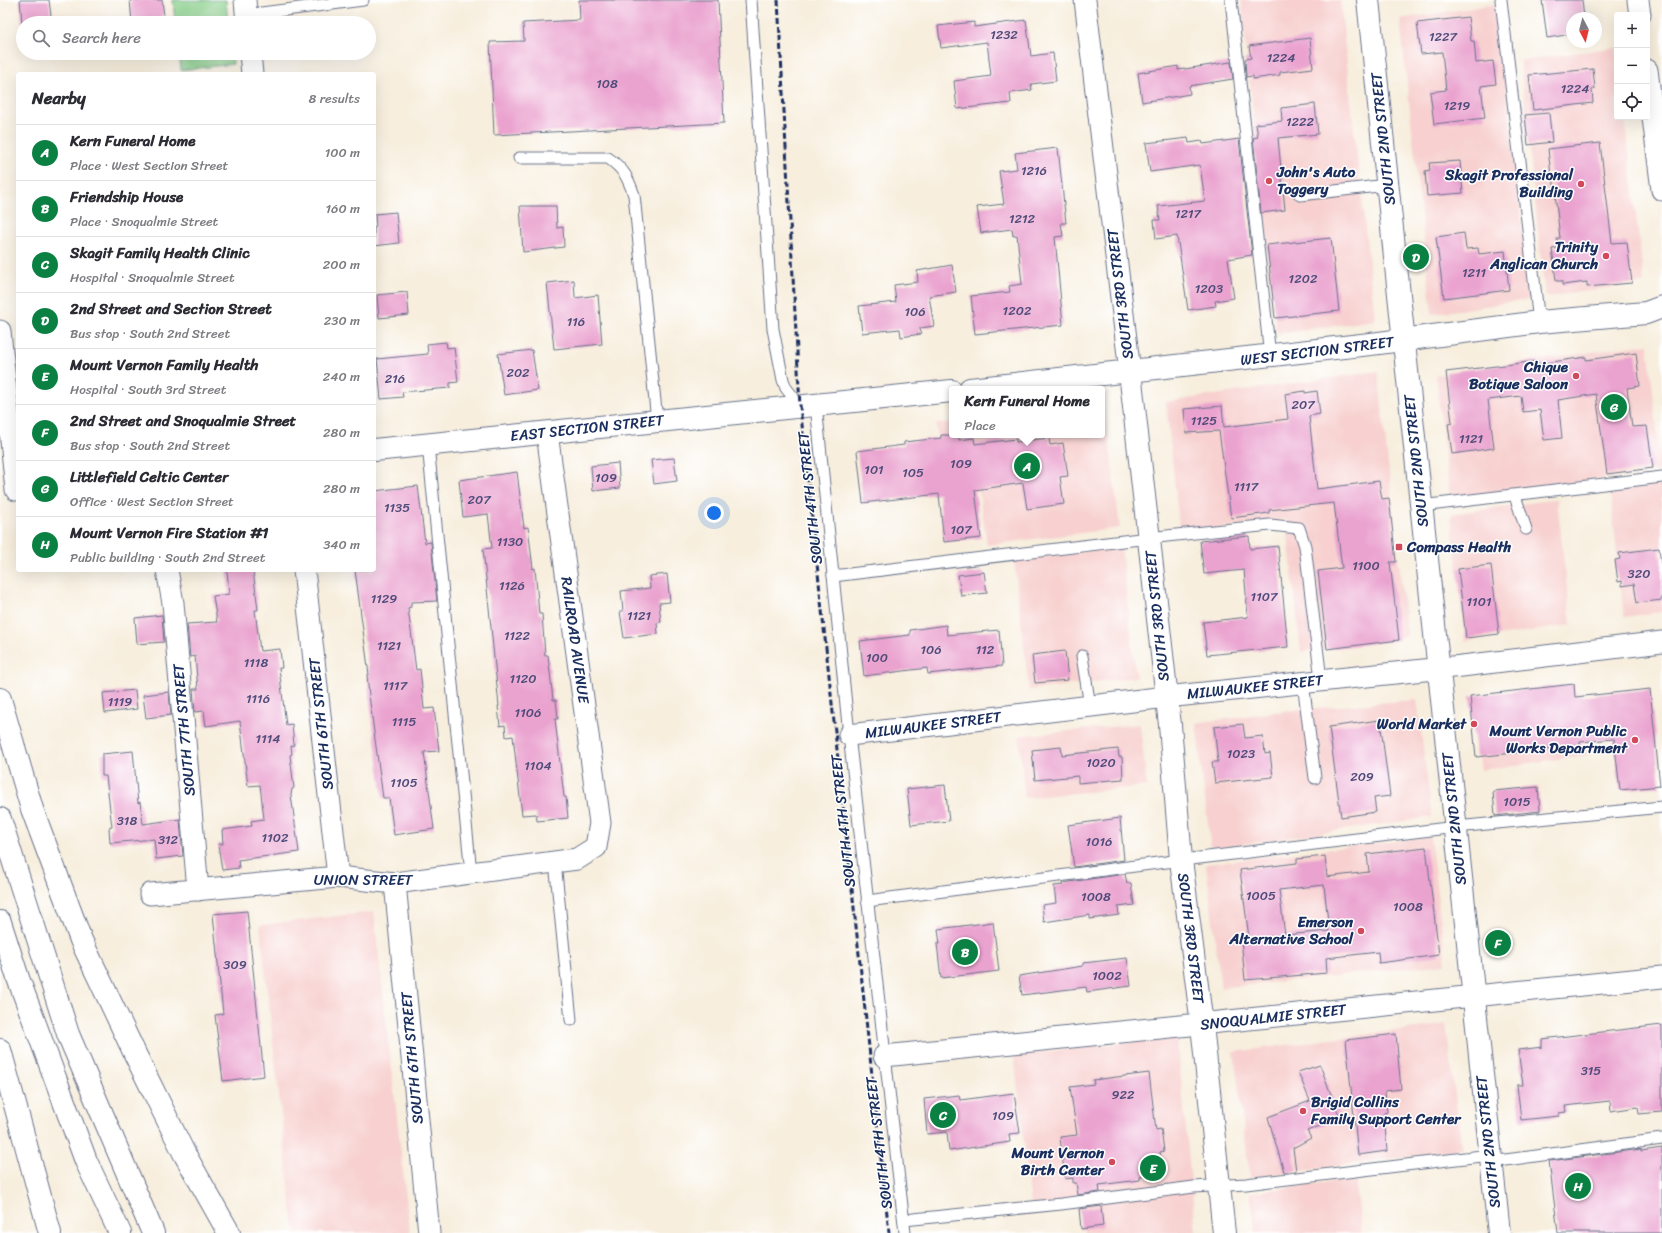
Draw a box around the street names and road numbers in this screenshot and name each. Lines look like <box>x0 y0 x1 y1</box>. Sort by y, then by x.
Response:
street label: SOUTH 2ND STREET <box>1363 70 1403 206</box>
street label: SOUTH 3RD STREET <box>1099 226 1141 361</box>
street label: WEST SECTION STREET <box>1239 329 1396 373</box>
street label: SOUTH 2ND STREET <box>1396 392 1436 528</box>
street label: EAST SECTION STREET <box>509 407 667 449</box>
street label: SOUTH 4TH STREET <box>790 429 830 566</box>
street label: SOUTH 3RD STREET <box>1137 548 1177 683</box>
street label: RAILROAD AVENUE <box>553 575 597 707</box>
street label: SOUTH 6TH STREET <box>301 655 341 791</box>
street label: SOUTH 7TH STREET <box>165 661 203 797</box>
street label: MILWAUKEE STREET <box>1186 667 1325 707</box>
street label: MILWAUKEE STREET <box>864 704 1003 746</box>
street label: SOUTH 2ND STREET <box>1434 750 1474 886</box>
street label: SOUTH 4TH STREET <box>823 752 863 889</box>
street label: UNION STREET <box>314 867 414 893</box>
street label: SOUTH 3RD STREET <box>1170 871 1212 1006</box>
street label: SOUTH 6TH STREET <box>393 989 431 1125</box>
street label: SNOQUALMIE STREET <box>1199 996 1349 1038</box>
street label: SOUTH 2ND STREET <box>1468 1073 1508 1209</box>
street label: SOUTH 4TH STREET <box>858 1074 900 1211</box>

